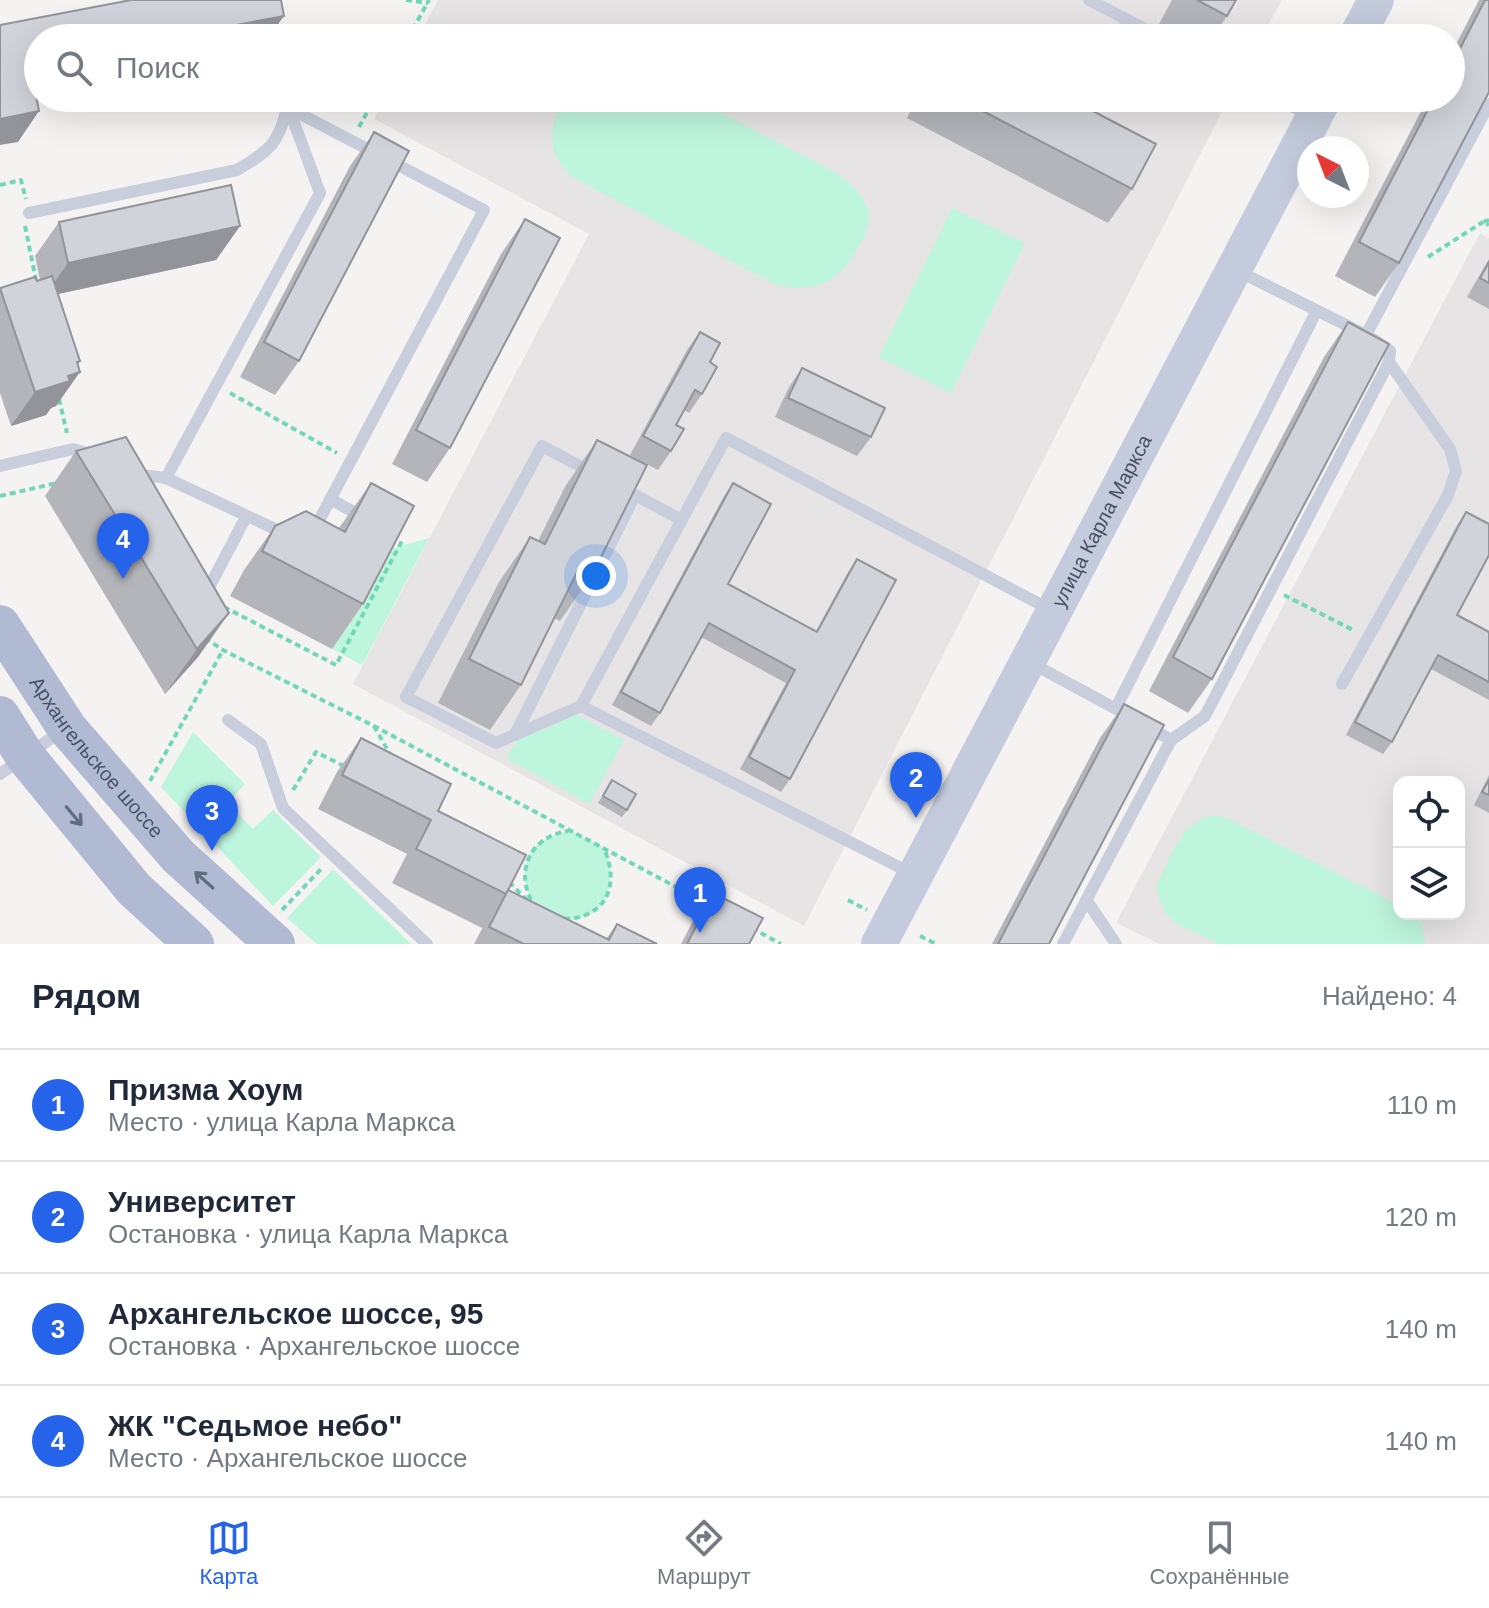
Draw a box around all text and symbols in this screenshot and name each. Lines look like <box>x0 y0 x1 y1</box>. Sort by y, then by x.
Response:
search box <box>24 24 1465 112</box>
icon: search <box>52 46 96 90</box>
text: Поиск <box>116 51 199 84</box>
north arrow <box>1297 136 1369 208</box>
street label: улица Карла Маркса <box>1047 430 1156 611</box>
pin: 4 <box>97 513 149 579</box>
your location <box>576 556 616 596</box>
street label: Архангельское шоссе <box>25 672 168 842</box>
pin: 2 <box>890 752 942 818</box>
map controls <box>1393 776 1465 920</box>
button: locate <box>1393 776 1465 848</box>
pin: 3 <box>186 785 238 851</box>
one-way arrow <box>65 805 83 826</box>
button: layers <box>1393 848 1465 920</box>
pin: 1 <box>674 867 726 933</box>
one-way arrow <box>194 871 214 889</box>
text: Рядом <box>32 977 141 1015</box>
text: Найдено: 4 <box>1322 981 1457 1011</box>
text: Призма Хоум <box>108 1073 303 1106</box>
text: 1 <box>51 1090 65 1120</box>
text: 110 m <box>1387 1090 1457 1120</box>
text: Место · улица Карла Маркса <box>108 1107 455 1137</box>
text: Университет <box>108 1185 296 1218</box>
text: 2 <box>51 1202 65 1232</box>
text: 120 m <box>1385 1202 1457 1232</box>
text: Остановка · улица Карла Маркса <box>108 1219 508 1249</box>
text: Архангельское шоссе, 95 <box>108 1297 483 1330</box>
text: 3 <box>51 1314 65 1344</box>
text: 140 m <box>1385 1314 1457 1344</box>
text: Остановка · Архангельское шоссе <box>108 1331 520 1361</box>
text: ЖК "Седьмое небо" <box>108 1409 402 1442</box>
text: 4 <box>51 1426 65 1456</box>
text: 140 m <box>1385 1426 1457 1456</box>
text: Место · Архангельское шоссе <box>108 1443 467 1473</box>
tab: Карта <box>199 1516 258 1590</box>
tab: Маршрут <box>657 1516 751 1590</box>
tab: Сохранённые <box>1150 1516 1290 1590</box>

